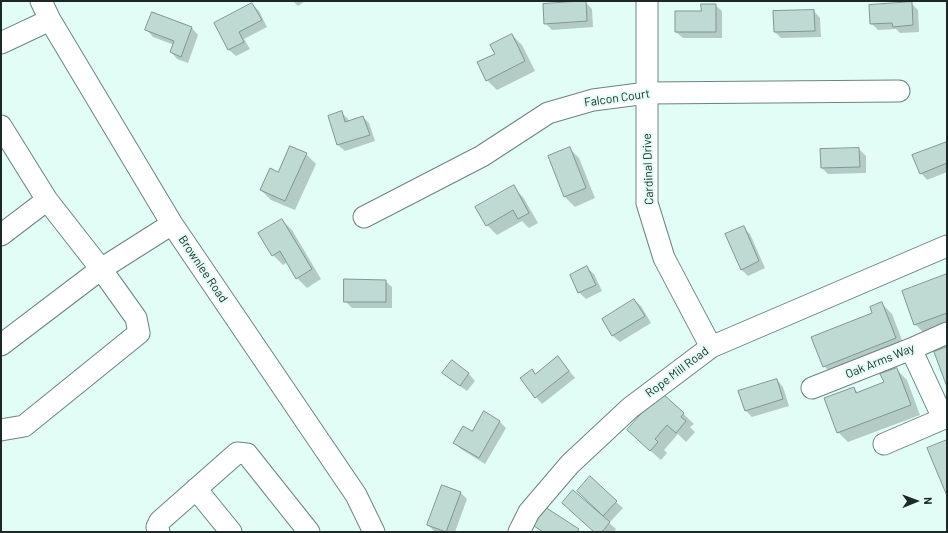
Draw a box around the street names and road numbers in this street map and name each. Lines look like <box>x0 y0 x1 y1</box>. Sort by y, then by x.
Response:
street label: Falcon Court <box>583 86 651 110</box>
street label: Cardinal Drive <box>640 133 656 205</box>
street label: Brownlee Road <box>175 233 231 305</box>
street label: Oak Arms Way <box>843 341 917 381</box>
street label: Rope Mill Road <box>643 344 711 400</box>

